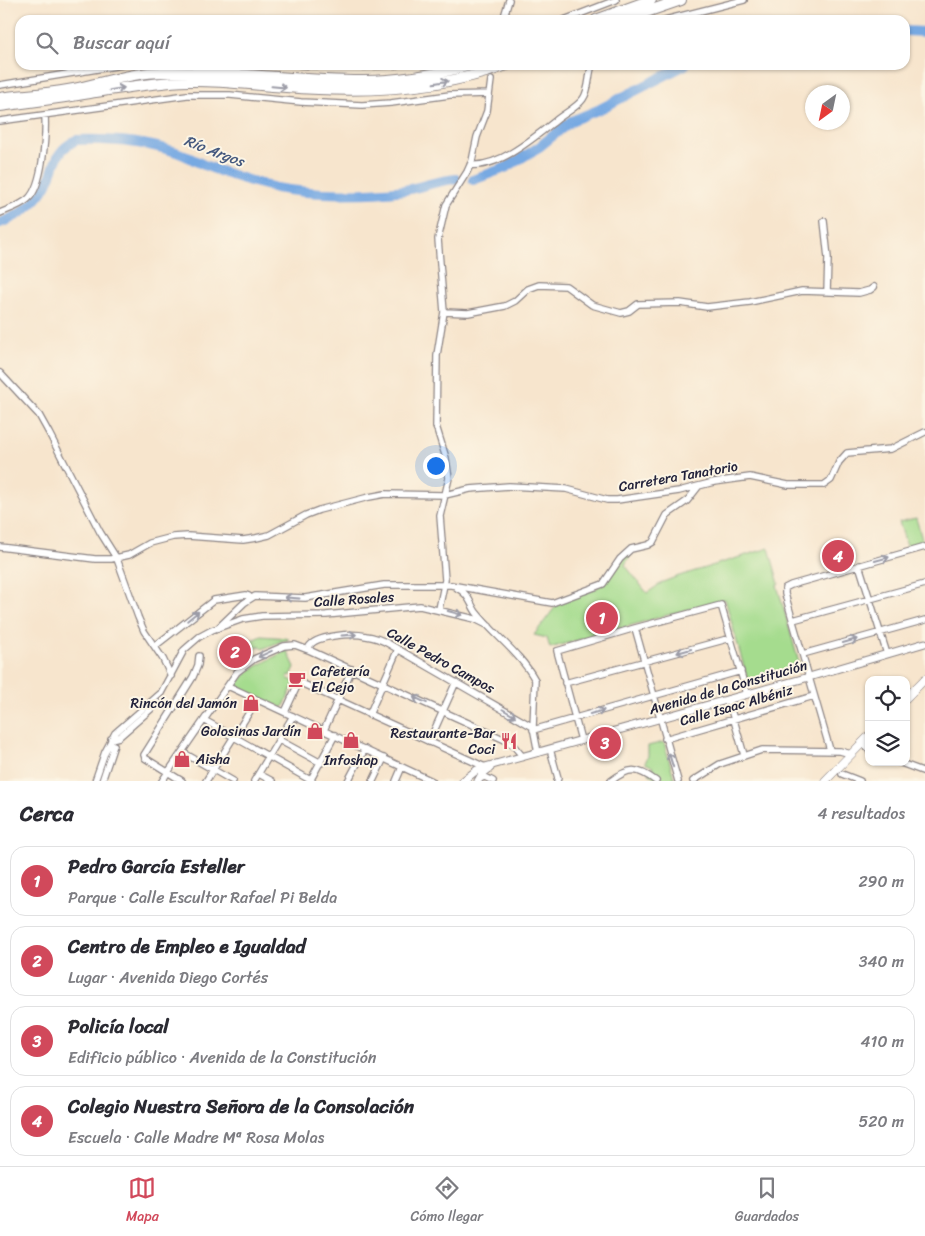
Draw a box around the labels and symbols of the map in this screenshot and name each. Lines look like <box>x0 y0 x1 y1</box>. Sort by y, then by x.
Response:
one-way arrow <box>433 77 449 87</box>
one-way arrow <box>271 82 287 91</box>
one-way arrow <box>109 83 125 93</box>
north arrow <box>805 85 850 130</box>
water label: Río Argos <box>180 128 249 175</box>
your location <box>423 453 449 479</box>
street label: Carretera Tanatorio <box>617 454 740 499</box>
pin: 4 <box>822 537 854 575</box>
one-way arrow <box>873 554 889 563</box>
street label: Calle Rosales <box>313 584 396 615</box>
one-way arrow <box>284 594 300 603</box>
pin: 1 <box>586 599 618 637</box>
one-way arrow <box>446 609 462 619</box>
one-way arrow <box>186 610 199 621</box>
street label: Calle Pedro Campos <box>382 620 500 701</box>
one-way arrow <box>341 631 357 640</box>
pin: 2 <box>219 633 251 671</box>
one-way arrow <box>841 636 857 645</box>
one-way arrow <box>676 647 692 656</box>
one-way arrow <box>258 649 273 659</box>
street label: Avenida de la Constitución <box>645 653 811 722</box>
place label: Cafetería El Cejo <box>311 659 370 700</box>
cafe icon: Cafetería El Cejo <box>287 669 307 689</box>
street label: Calle Isaac Albéniz <box>677 677 796 734</box>
place label: Rincón del Jamón <box>131 691 237 716</box>
shop icon: Rincón del Jamón <box>241 693 261 713</box>
one-way arrow <box>413 695 428 705</box>
one-way arrow <box>588 707 604 716</box>
one-way arrow <box>501 709 516 718</box>
place label: Golosinas Jardín <box>201 719 301 744</box>
shop icon: Golosinas Jardín <box>305 721 325 741</box>
place label: Restaurante-Bar Coci <box>390 721 496 762</box>
pin: 3 <box>589 724 621 762</box>
shop icon: Infoshop <box>341 730 361 750</box>
restaurant icon: Restaurante-Bar Coci <box>499 731 519 751</box>
place label: Aisha <box>195 747 231 772</box>
place label: Infoshop <box>323 748 379 773</box>
shop icon: Aisha <box>172 749 192 769</box>
one-way arrow <box>666 752 676 768</box>

